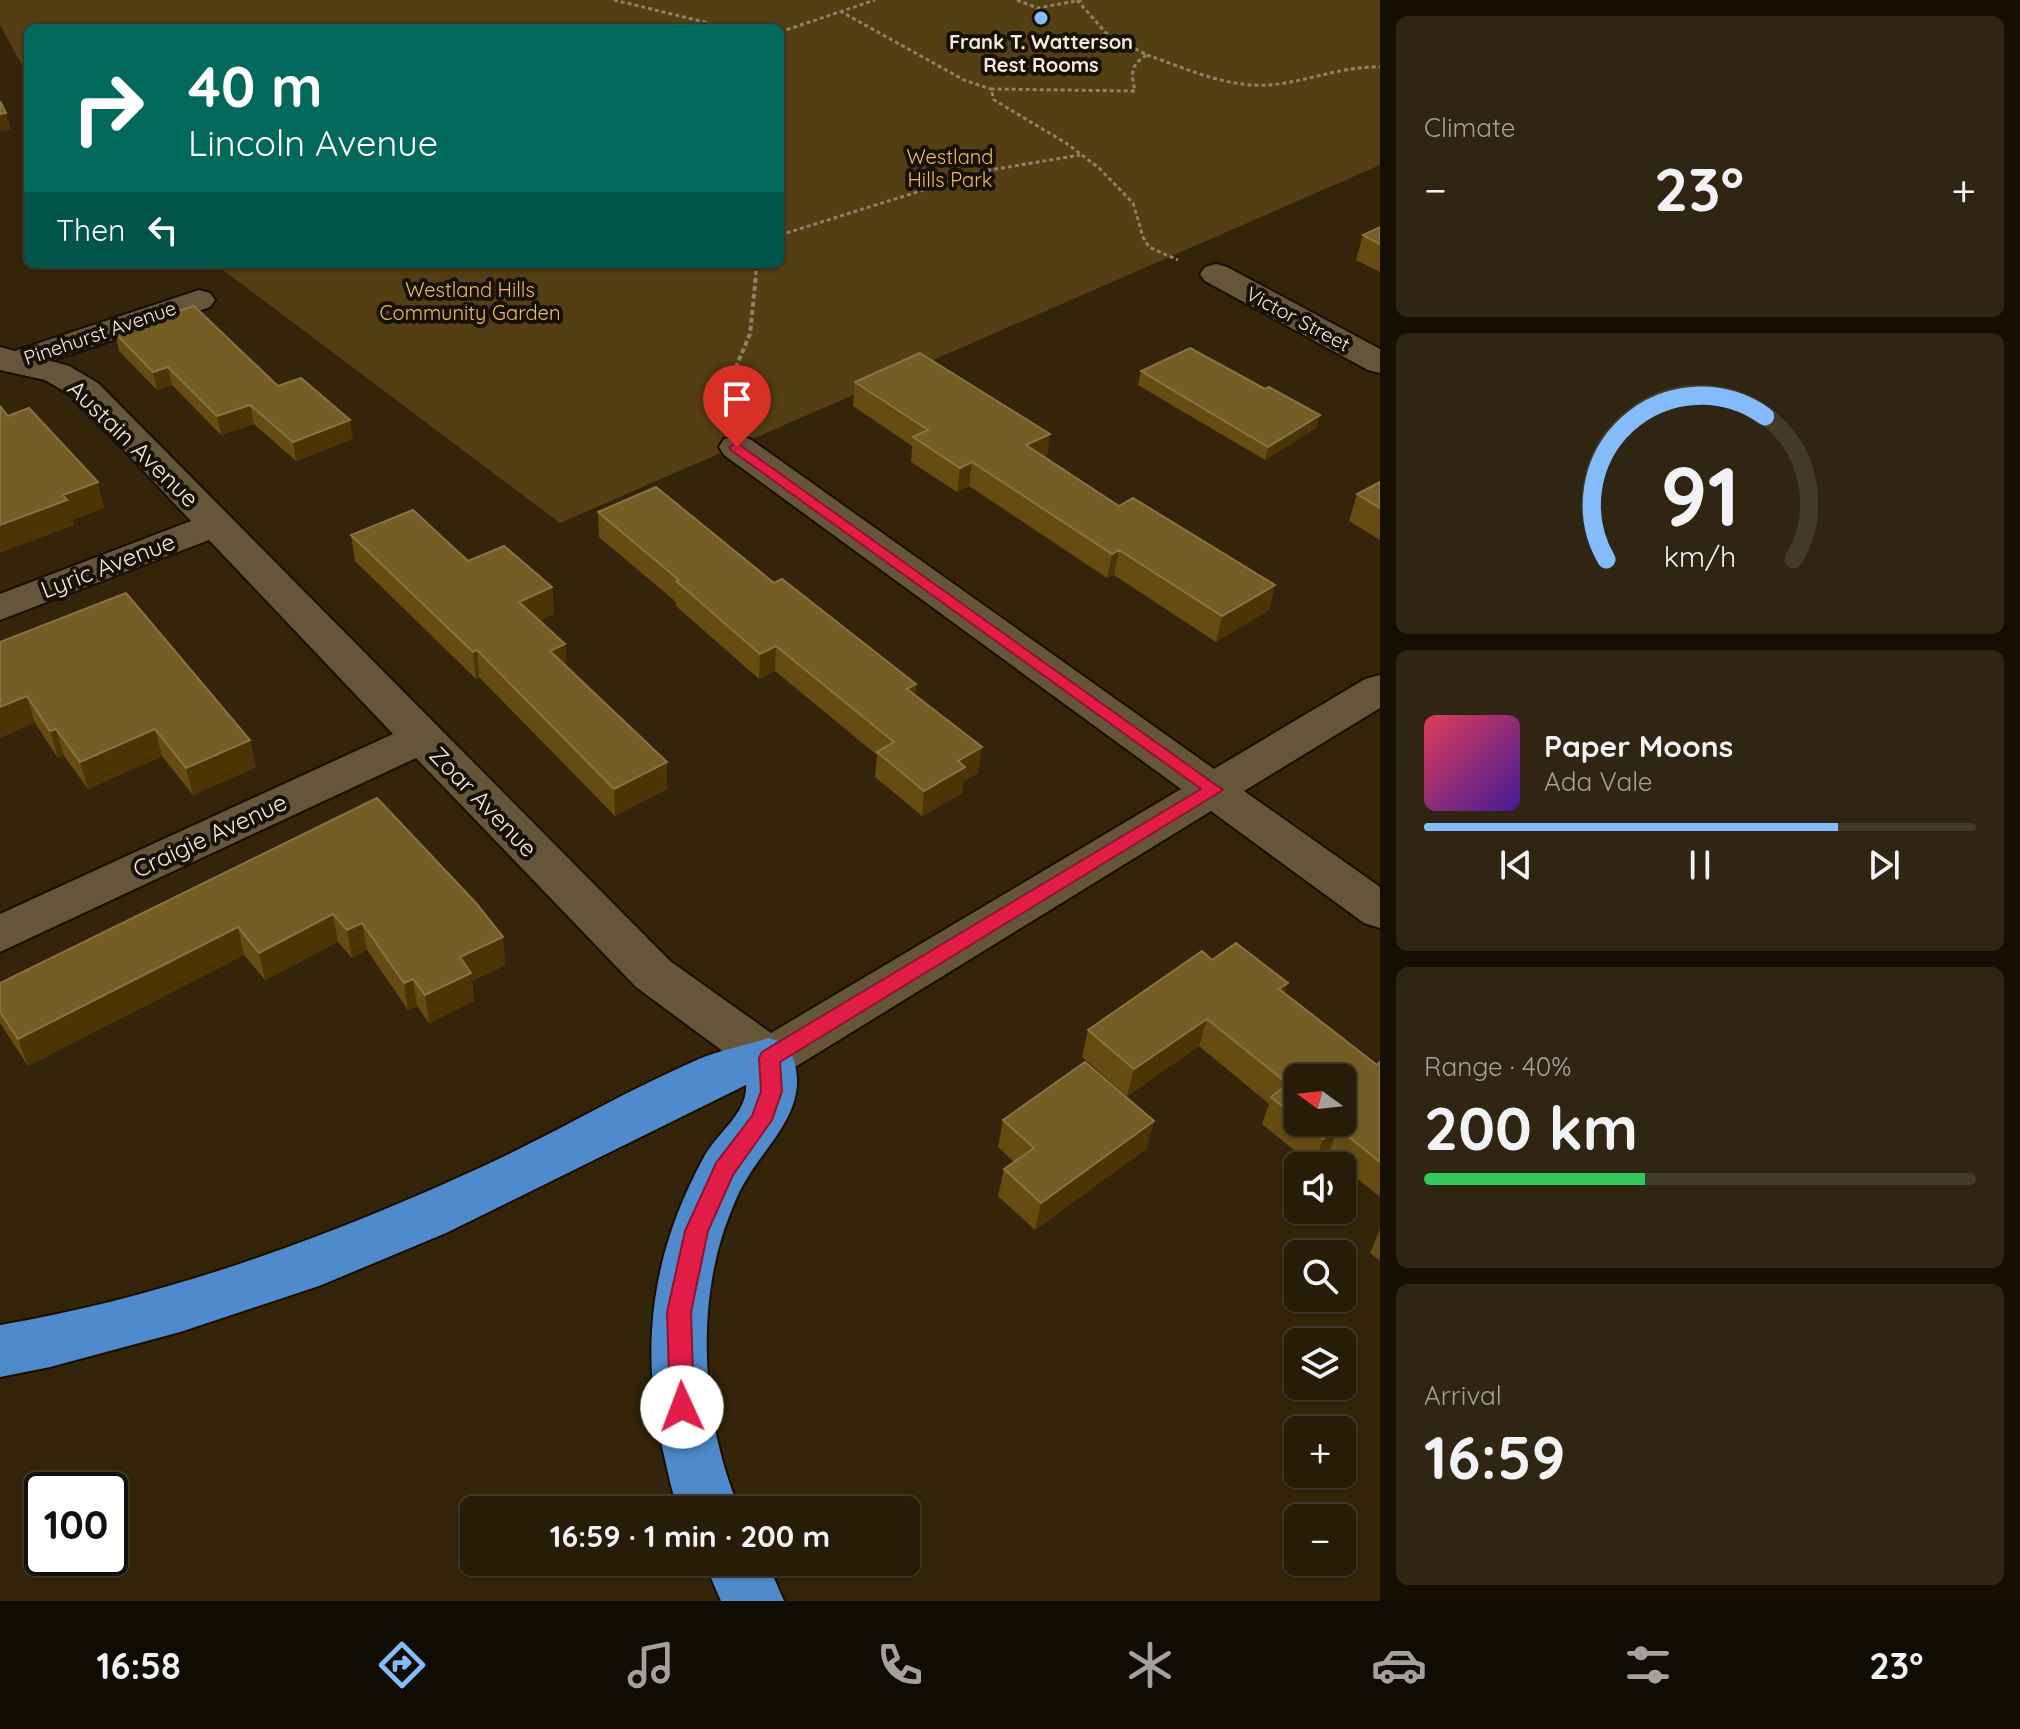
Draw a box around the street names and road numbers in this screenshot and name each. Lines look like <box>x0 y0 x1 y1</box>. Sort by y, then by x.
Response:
street label: Victor Street <box>1242 281 1355 357</box>
street label: Pinehurst Avenue <box>20 295 179 370</box>
street label: Austain Avenue <box>62 373 205 513</box>
street label: Lyric Avenue <box>36 526 179 604</box>
street label: Zoar Avenue <box>424 740 544 863</box>
street label: Craigie Avenue <box>128 786 291 884</box>

